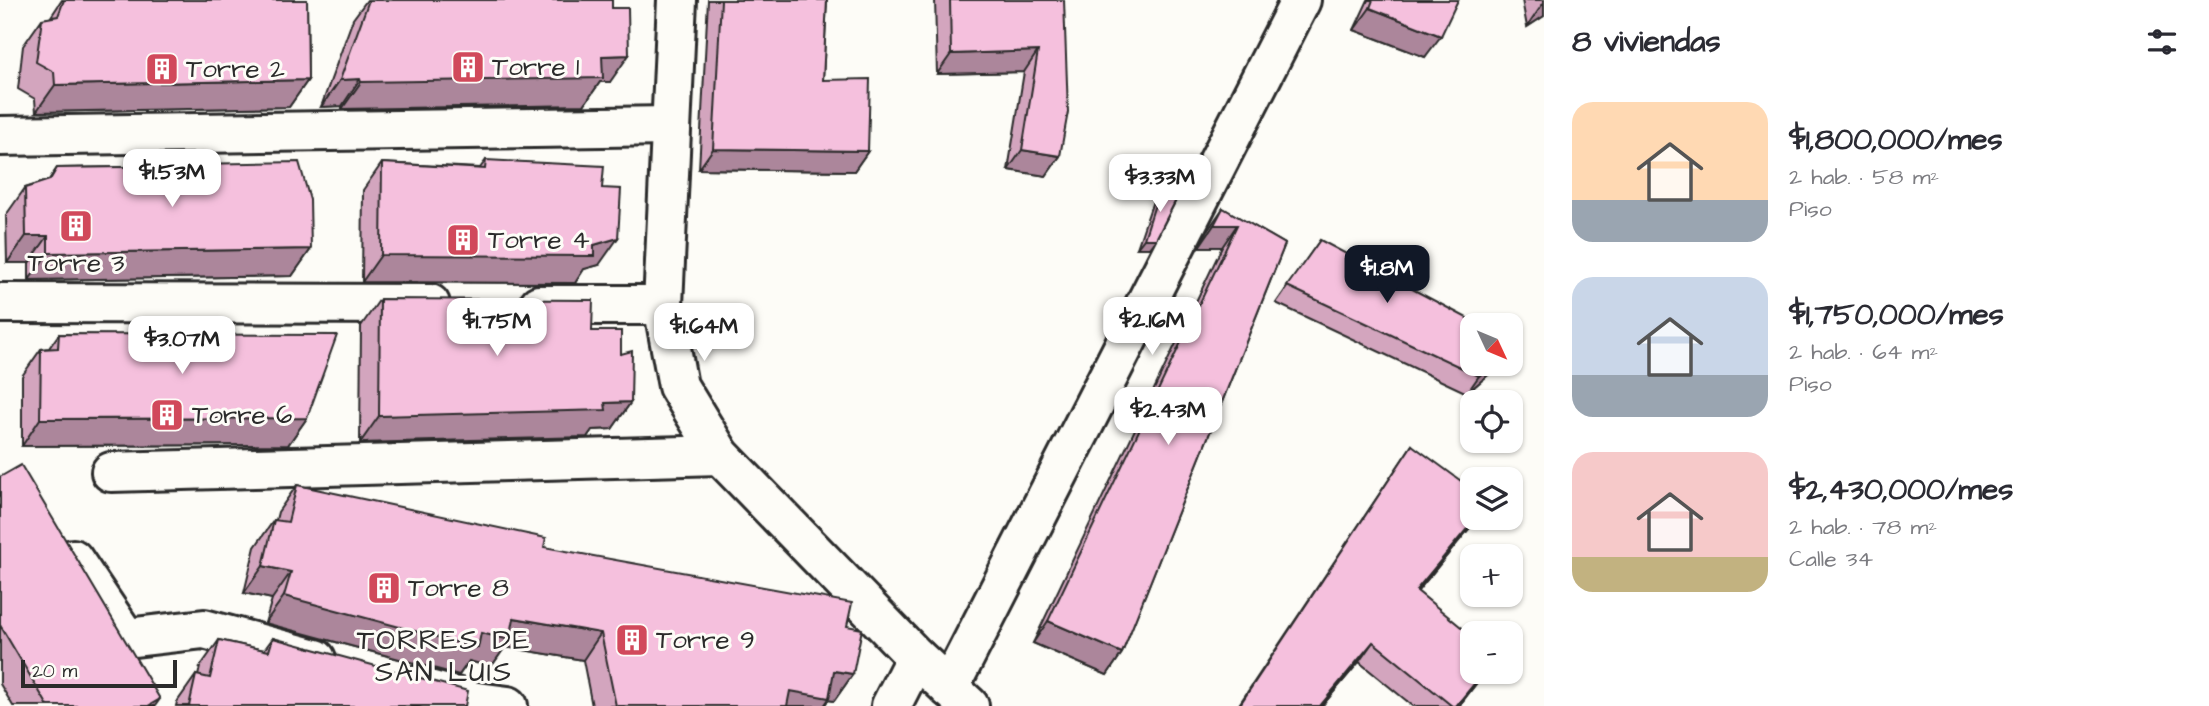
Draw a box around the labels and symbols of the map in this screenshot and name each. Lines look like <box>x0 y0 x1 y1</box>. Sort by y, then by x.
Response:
building icon: Torre 1 <box>449 48 487 86</box>
place label: Torre 1 <box>492 49 579 85</box>
building icon: Torre 2 <box>143 50 181 88</box>
place label: Torre 2 <box>186 51 285 87</box>
pin: $1.53M <box>115 150 229 209</box>
pin: $3.33M <box>1103 154 1217 214</box>
building icon: Torre 3 <box>57 207 95 245</box>
building icon: Torre 4 <box>444 221 482 259</box>
place label: Torre 4 <box>488 222 590 258</box>
place label: Torre 3 <box>27 245 125 281</box>
pin: $1.8M <box>1338 246 1436 305</box>
pin: $1.75M <box>440 298 554 358</box>
pin: $2.16M <box>1095 298 1209 357</box>
pin: $1.64M <box>647 304 761 363</box>
north arrow <box>1460 313 1522 376</box>
pin: $3.07M <box>125 316 239 376</box>
pin: $2.43M <box>1111 388 1225 447</box>
building icon: Torre 6 <box>148 396 186 434</box>
place label: Torre 6 <box>192 397 292 433</box>
building icon: Torre 8 <box>365 569 403 607</box>
place label: Torre 8 <box>408 570 509 606</box>
district label: TORRES DE SAN LUIS <box>357 621 531 692</box>
building icon: Torre 9 <box>613 621 651 659</box>
place label: Torre 9 <box>656 622 755 658</box>
scale bar <box>21 657 177 689</box>

